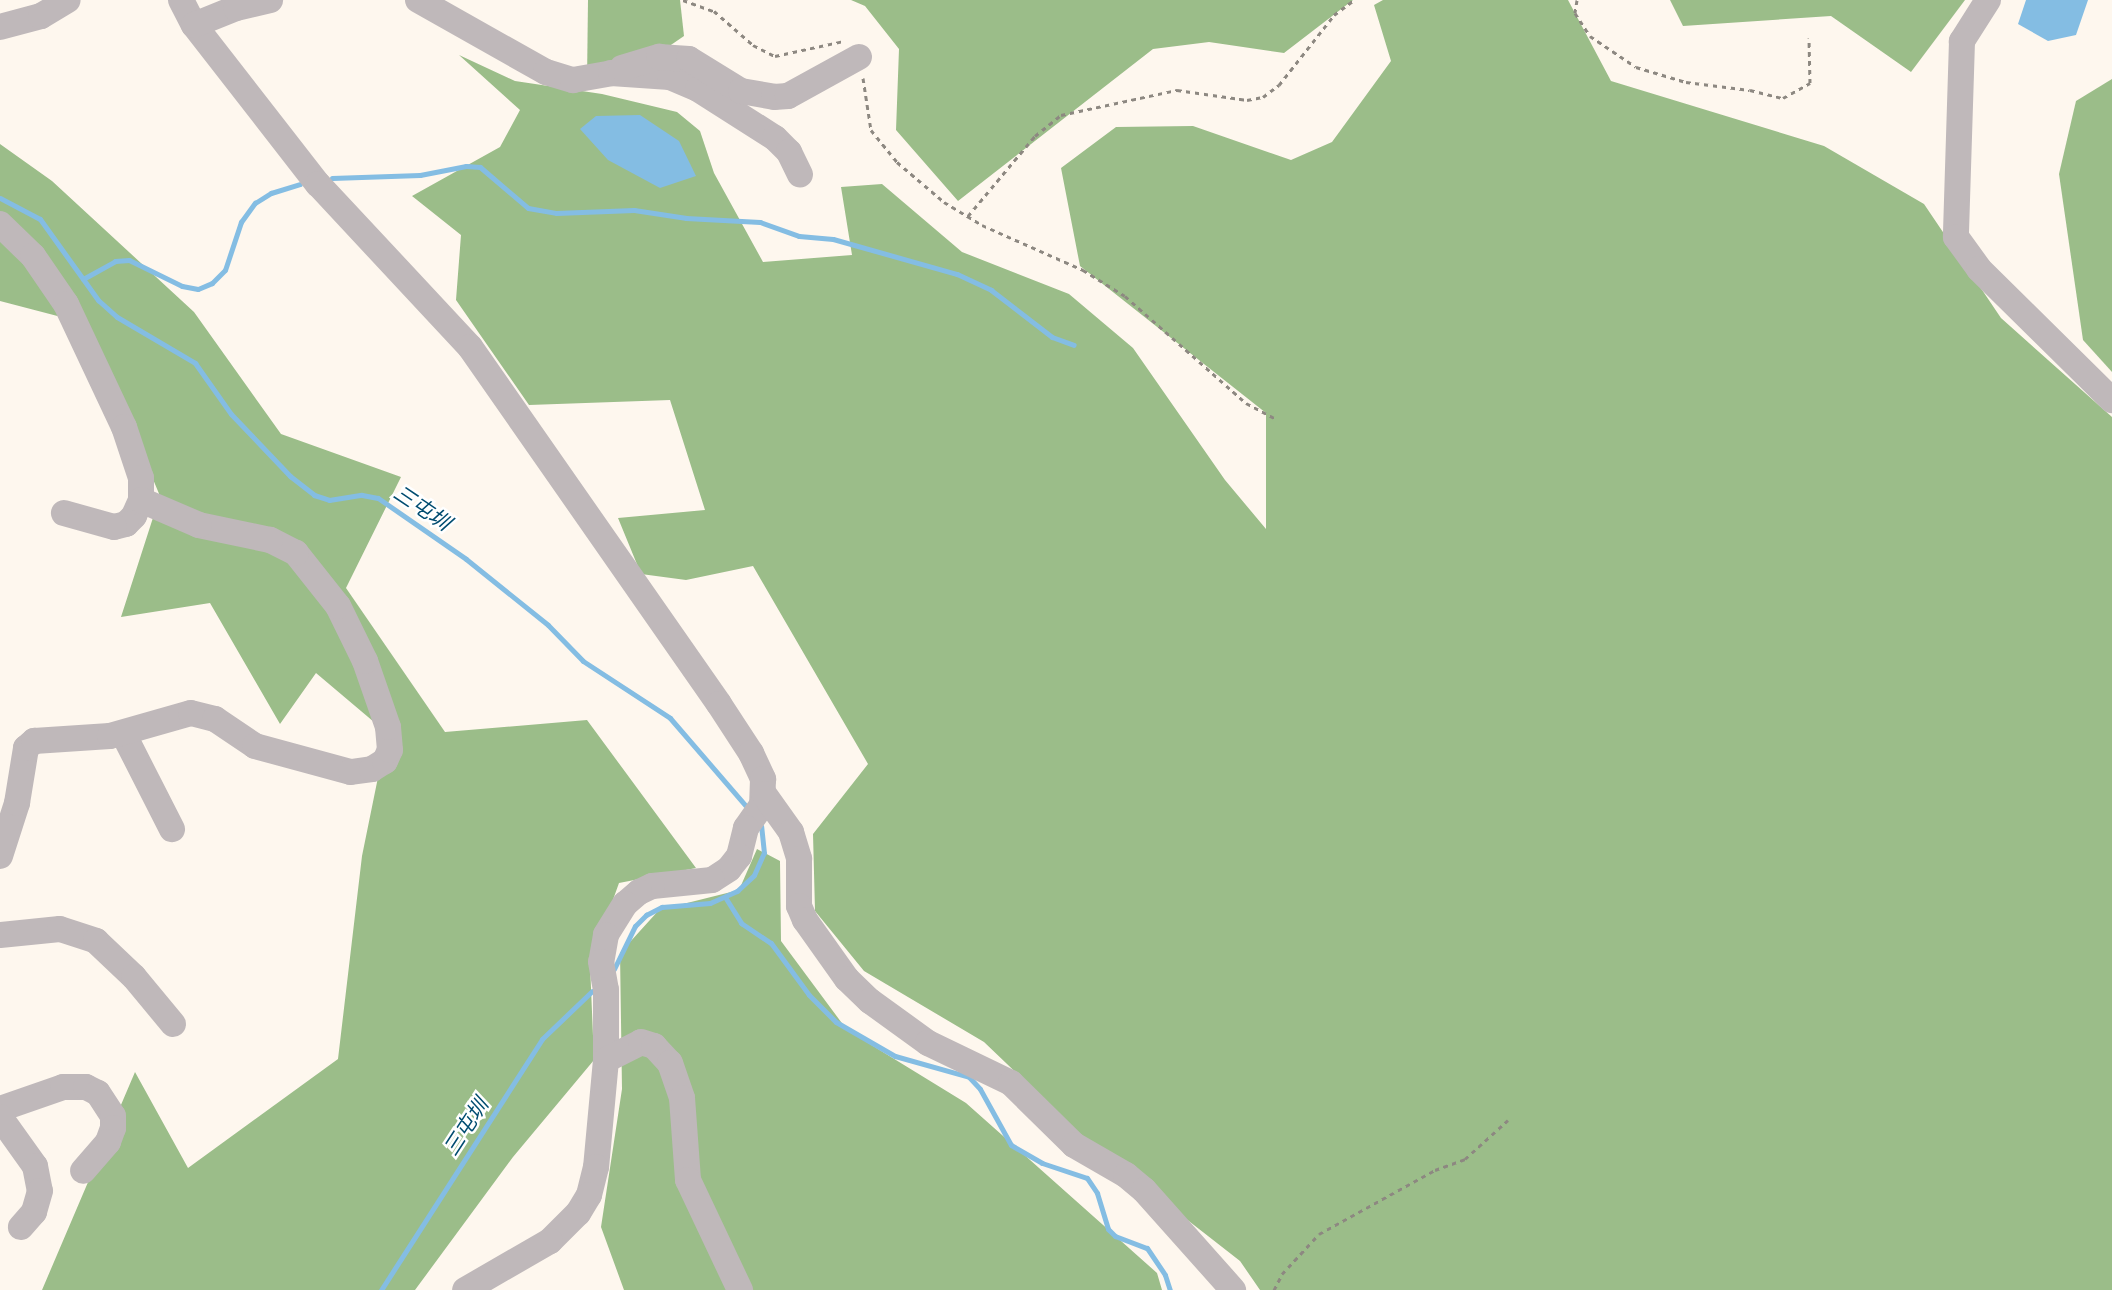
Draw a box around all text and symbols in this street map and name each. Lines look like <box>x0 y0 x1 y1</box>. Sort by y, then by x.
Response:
water label: 三屯圳 <box>389 480 455 536</box>
water label: 三屯圳 <box>438 1094 494 1160</box>

